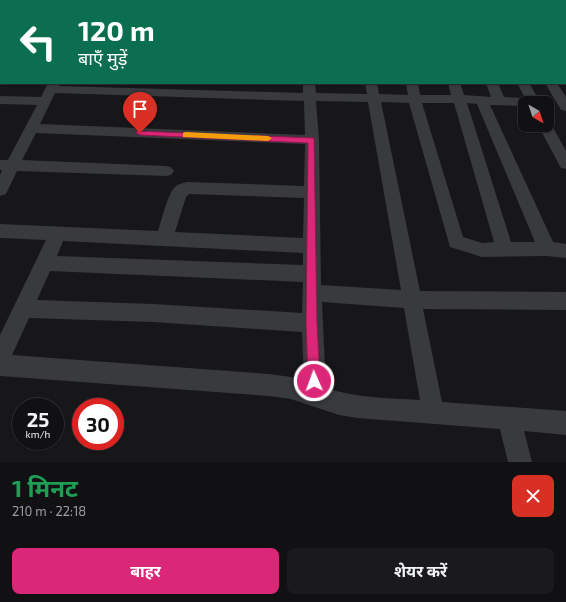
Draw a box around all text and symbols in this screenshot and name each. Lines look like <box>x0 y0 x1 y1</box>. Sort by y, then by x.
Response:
text: 120 m <box>78 13 155 47</box>
icon: left <box>12 16 64 68</box>
text: बाएँ मुड़ें <box>78 47 127 69</box>
pin <box>123 92 157 133</box>
north arrow <box>518 96 554 132</box>
map controls <box>518 96 554 132</box>
icon: arrive <box>129 98 151 120</box>
position arrow <box>293 360 335 402</box>
speed limit sign: 30 <box>72 398 124 450</box>
text: 25 <box>27 407 49 431</box>
text: km/h <box>26 428 50 440</box>
text: 1 मिनट <box>12 473 78 502</box>
button: close <box>512 475 554 517</box>
text: 210 m · 22:18 <box>12 503 86 519</box>
button: बाहर <box>12 548 279 594</box>
button: शेयर करें <box>287 548 554 594</box>

